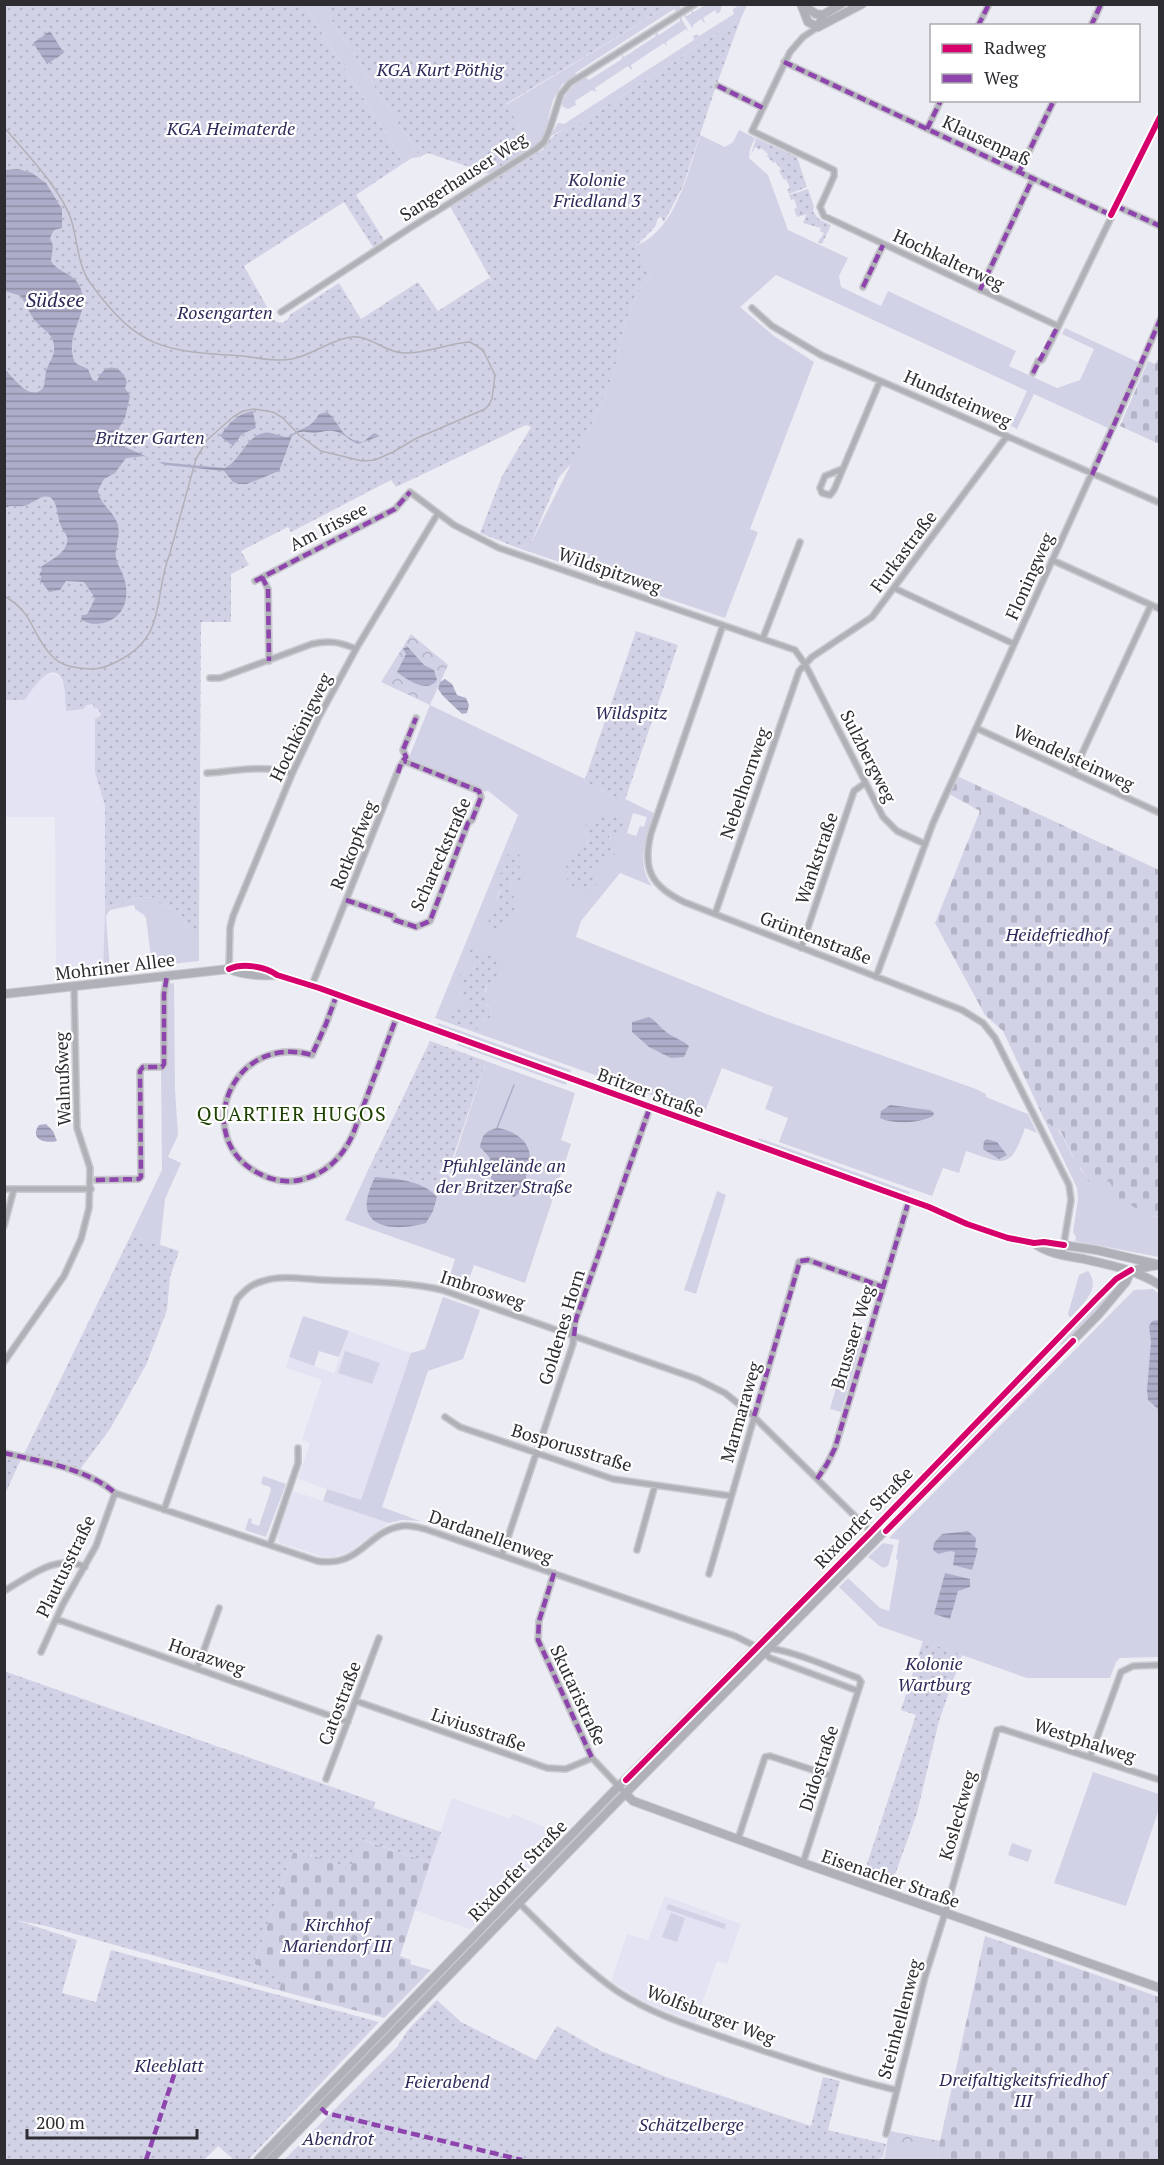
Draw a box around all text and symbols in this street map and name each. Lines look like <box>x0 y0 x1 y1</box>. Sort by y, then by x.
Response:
legend <box>930 24 1140 102</box>
text: Radweg <box>984 35 1046 59</box>
park label: KGA Kurt Pöthig <box>376 57 504 81</box>
text: Weg <box>984 65 1019 89</box>
street label: Klausenpaß <box>939 109 1035 171</box>
park label: KGA Heimaterde <box>166 116 295 140</box>
street label: Sangerhauser Weg <box>395 126 532 226</box>
park label: Kolonie Friedland 3 <box>552 167 641 212</box>
street label: Hochkalterweg <box>890 223 1009 295</box>
water label: Südsee <box>26 286 84 313</box>
park label: Rosengarten <box>176 300 273 324</box>
street label: Hundsteinweg <box>901 364 1016 433</box>
park label: Britzer Garten <box>94 425 205 449</box>
street label: Am Irissee <box>285 496 371 556</box>
street label: Furkastraße <box>864 505 942 597</box>
street label: Floningweg <box>999 528 1059 623</box>
street label: Wildspitzweg <box>555 541 665 599</box>
street label: Hochkönigweg <box>263 668 337 785</box>
park label: Wildspitz <box>595 700 668 724</box>
street label: Sulzbergweg <box>835 706 903 807</box>
street label: Wendelsteinweg <box>1010 718 1139 796</box>
street label: Nebelhornweg <box>714 724 774 842</box>
street label: Schareckstraße <box>404 793 476 915</box>
street label: Rotkopfweg <box>324 796 382 893</box>
street label: Wankstraße <box>789 809 843 907</box>
street label: Grüntenstraße <box>757 905 875 969</box>
park label: Heidefriedhof <box>1004 922 1112 946</box>
street label: Mohriner Allee <box>54 947 176 985</box>
street label: Walnußweg <box>48 1031 76 1126</box>
street label: Britzer Straße <box>594 1062 708 1122</box>
district label: QUARTIER HUGOS <box>197 1100 387 1127</box>
park label: Pfuhlgelände an der Britzer Straße <box>436 1153 572 1198</box>
street label: Imbrosweg <box>438 1264 529 1314</box>
street label: Goldenes Horn <box>532 1266 590 1388</box>
street label: Brussaer Weg <box>825 1282 879 1392</box>
street label: Marmaraweg <box>714 1358 766 1465</box>
street label: Bosporusstraße <box>509 1417 635 1477</box>
street label: Rixdorfer Straße <box>808 1461 918 1573</box>
street label: Dardanellenweg <box>426 1504 557 1569</box>
street label: Plautusstraße <box>30 1511 100 1621</box>
street label: Horazweg <box>166 1632 249 1680</box>
street label: Skutaristraße <box>545 1641 613 1749</box>
park label: Kolonie Wartburg <box>897 1651 972 1696</box>
street label: Catostraße <box>312 1657 366 1749</box>
street label: Liviusstraße <box>428 1702 530 1756</box>
street label: Westphalweg <box>1031 1712 1140 1768</box>
street label: Didostraße <box>793 1722 843 1814</box>
street label: Kosleckweg <box>933 1767 981 1863</box>
street label: Rixdorfer Straße <box>462 1814 572 1926</box>
street label: Eisenacher Straße <box>819 1843 963 1913</box>
park label: Kirchhof Mariendorf III <box>281 1912 393 1957</box>
street label: Steinhellenweg <box>871 1956 927 2082</box>
street label: Wolfsburger Weg <box>643 1978 779 2050</box>
park label: Kleeblatt <box>133 2053 204 2077</box>
park label: Dreifaltigkeitsfriedhof III <box>938 2067 1110 2112</box>
park label: Feierabend <box>404 2069 490 2093</box>
scale bar <box>27 2102 196 2140</box>
text: 200 m <box>36 2110 85 2134</box>
park label: Schätzelberge <box>638 2112 744 2136</box>
park label: Abendrot <box>301 2126 375 2150</box>

